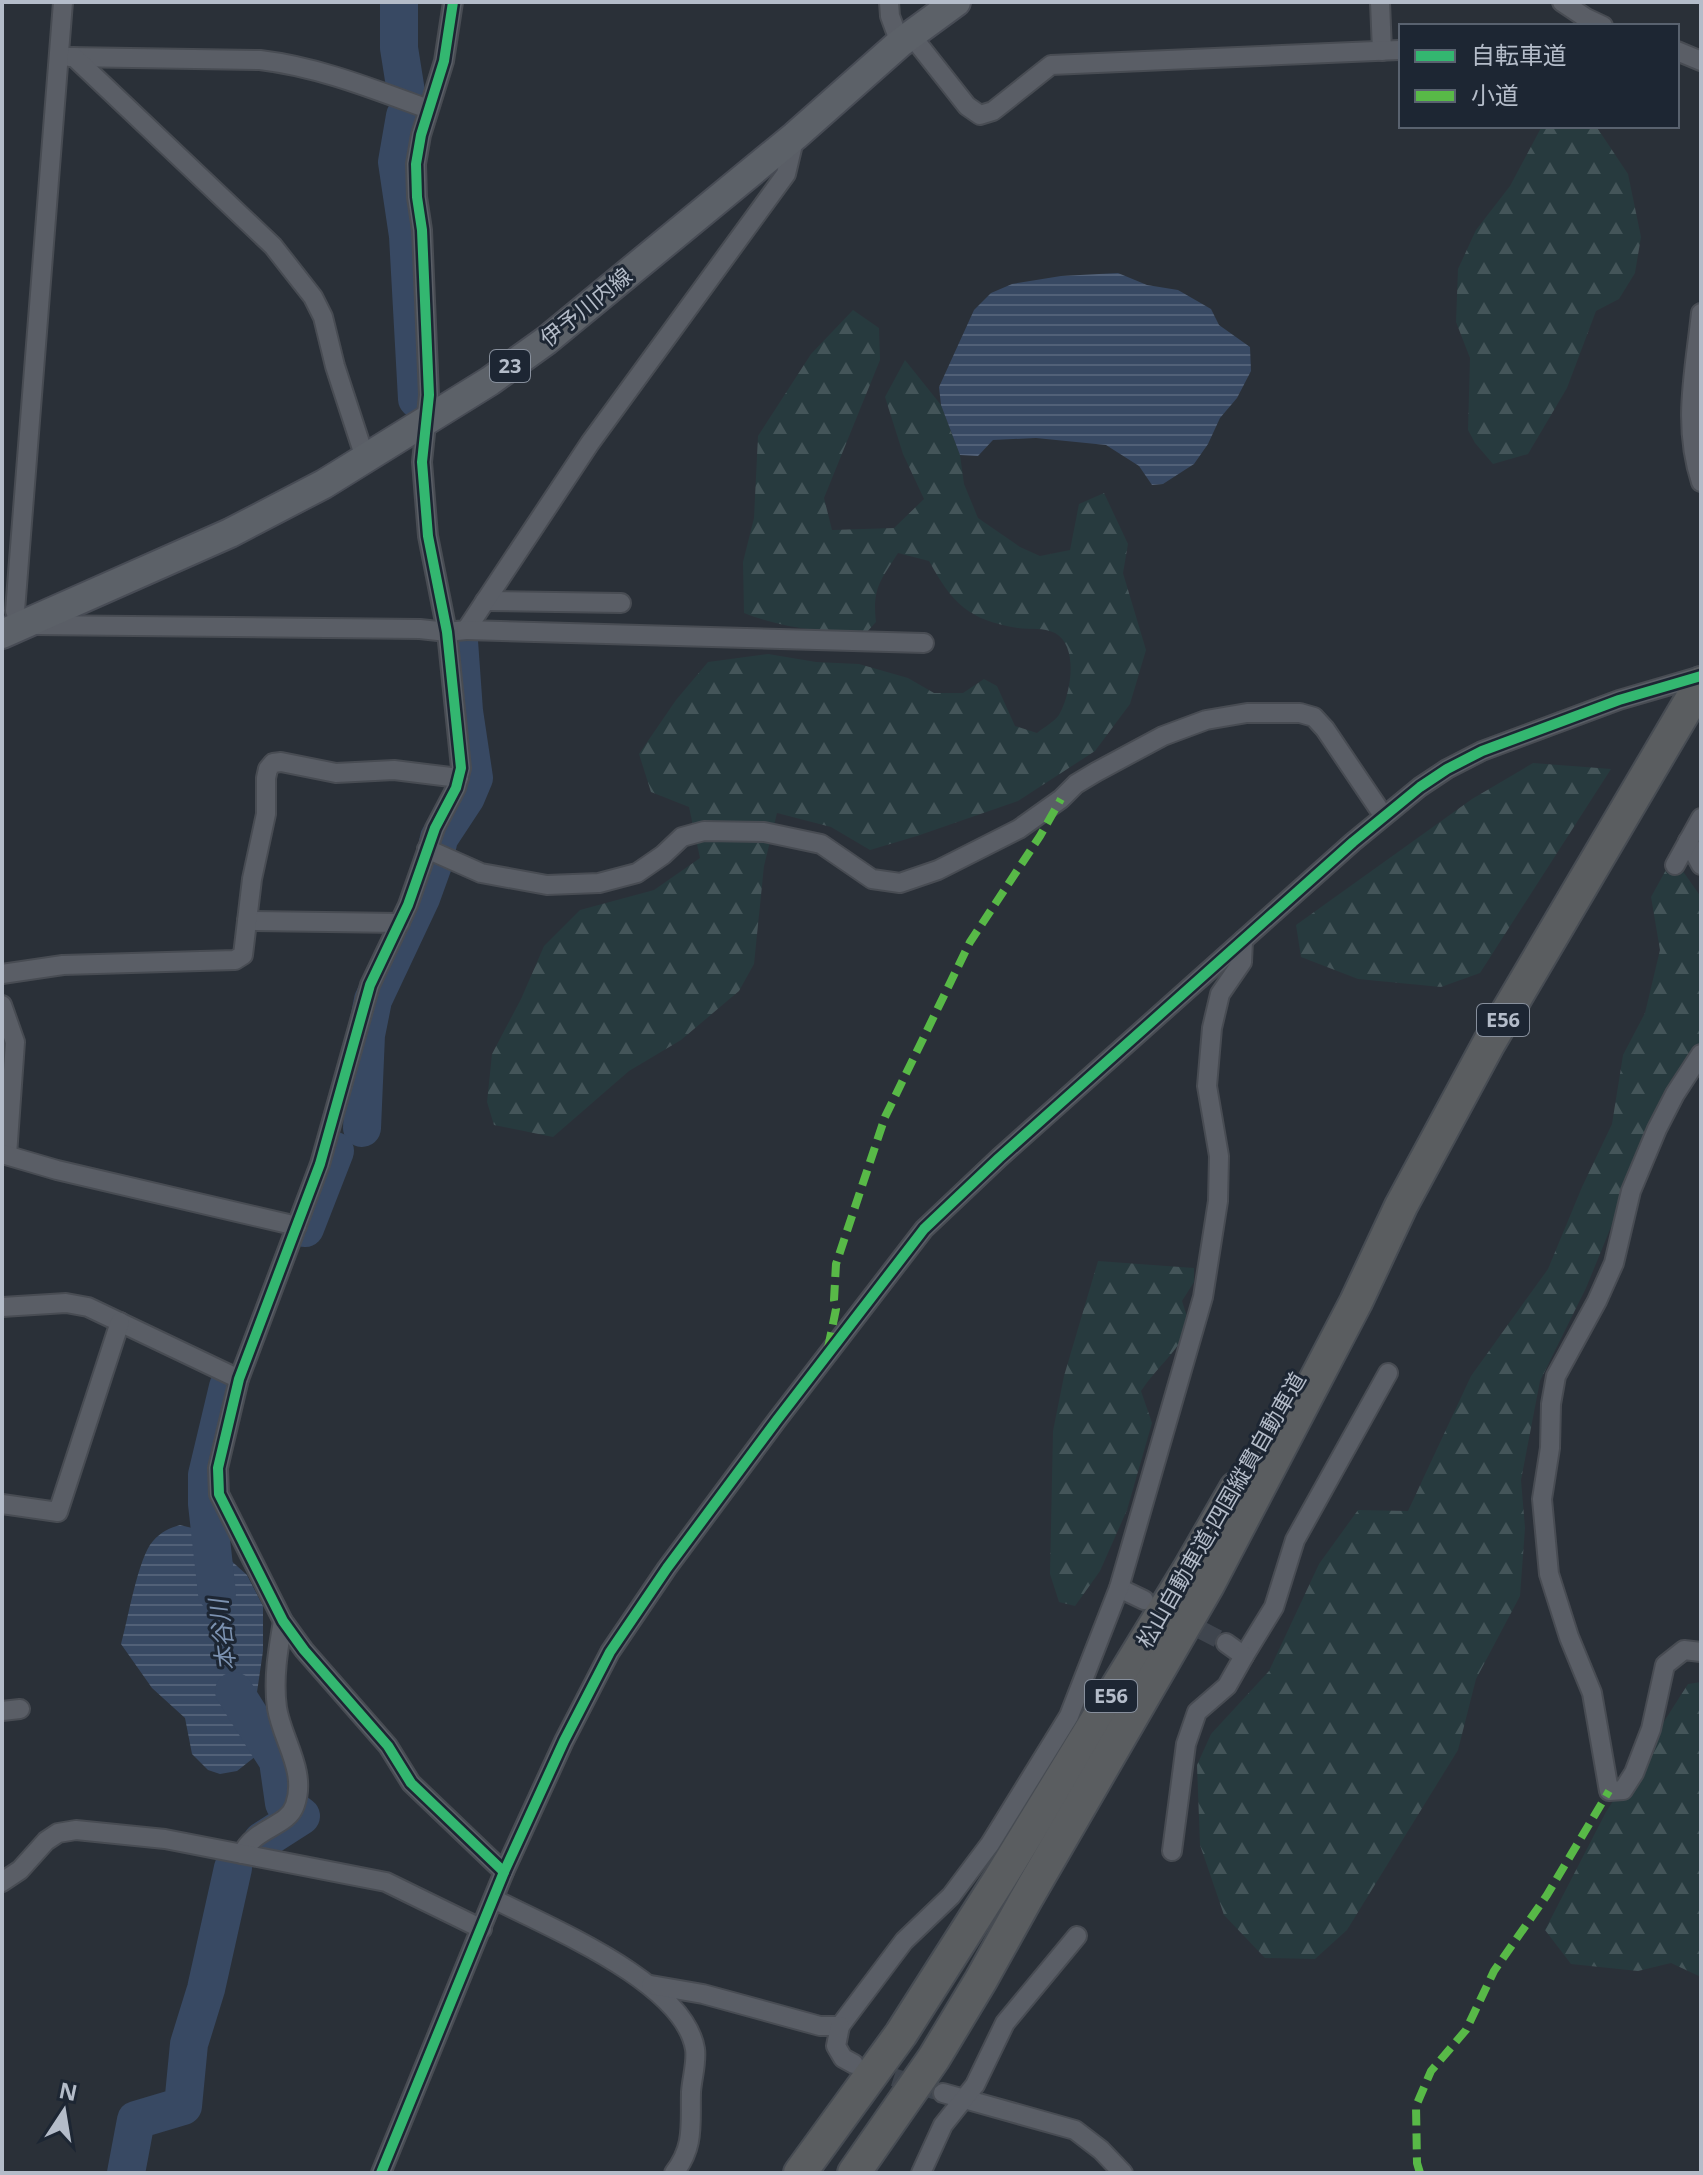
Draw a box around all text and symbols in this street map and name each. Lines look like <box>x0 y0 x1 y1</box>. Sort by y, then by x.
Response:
legend <box>1399 24 1679 128</box>
text: 自転車道 <box>1471 38 1567 71</box>
text: 小道 <box>1471 78 1519 111</box>
street label: 伊予川内線 <box>533 260 638 352</box>
road number: 23 <box>490 350 530 382</box>
road number: E56 <box>1477 1004 1529 1036</box>
street label: 松山自動車道;四国縦貫自動車道 <box>1129 1366 1312 1653</box>
water label: 本谷川 <box>200 1594 242 1673</box>
road number: E56 <box>1085 1680 1137 1712</box>
north arrow <box>24 2071 104 2151</box>
text: N <box>56 2074 80 2107</box>

